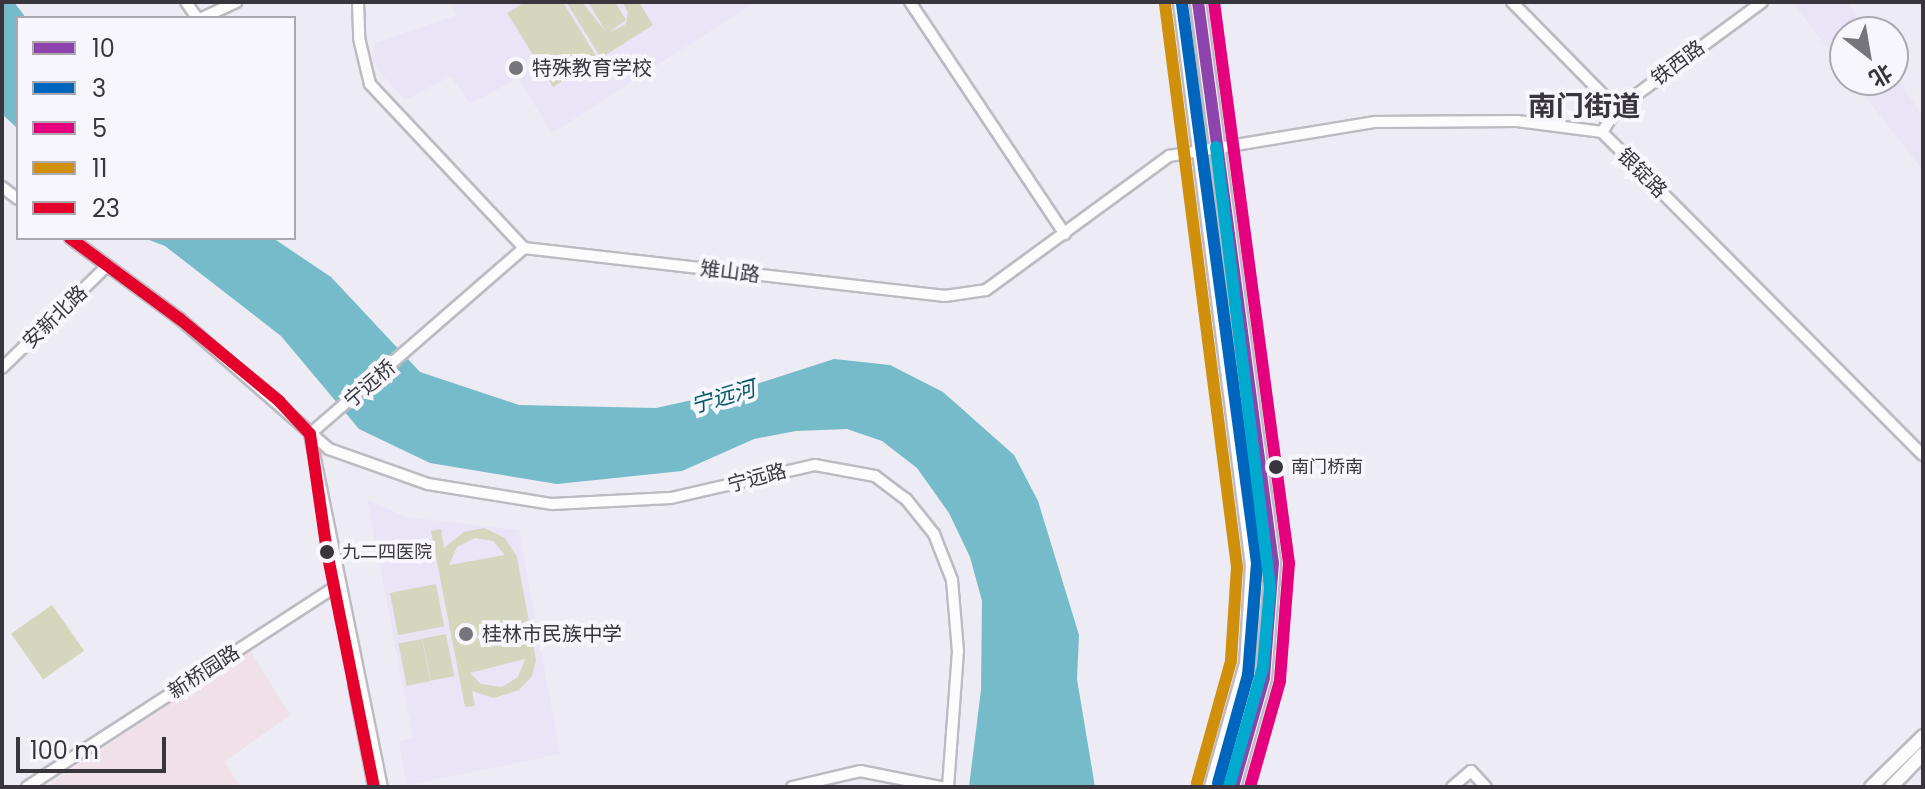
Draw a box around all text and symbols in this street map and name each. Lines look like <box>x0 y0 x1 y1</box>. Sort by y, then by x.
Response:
legend <box>16 16 296 240</box>
north arrow <box>1829 16 1909 96</box>
text: 10 <box>92 32 115 65</box>
street label: 铁西路 <box>1647 35 1709 91</box>
place label: 特殊教育学校 <box>532 56 652 80</box>
text: 北 <box>1863 56 1898 94</box>
marker: 特殊教育学校 <box>507 59 525 77</box>
text: 3 <box>92 72 106 105</box>
district label: 南门街道 <box>1528 90 1640 124</box>
text: 5 <box>92 112 107 145</box>
street label: 银锭路 <box>1612 143 1672 203</box>
text: 11 <box>92 152 107 185</box>
text: 23 <box>92 192 120 225</box>
street label: 雉山路 <box>699 256 761 288</box>
street label: 安新北路 <box>18 281 92 353</box>
street label: 宁远桥 <box>339 355 401 413</box>
water label: 宁远河 <box>688 375 758 419</box>
place label: 南门桥南 <box>1291 456 1363 478</box>
street label: 宁远路 <box>725 459 789 497</box>
marker: 南门桥南 <box>1268 459 1284 475</box>
place label: 九二四医院 <box>342 541 432 563</box>
marker: 九二四医院 <box>319 544 335 560</box>
place label: 桂林市民族中学 <box>482 622 622 646</box>
marker: 桂林市民族中学 <box>457 625 475 643</box>
street label: 新桥园路 <box>164 640 244 704</box>
scale bar <box>20 721 170 771</box>
text: 100 m <box>30 734 99 767</box>

